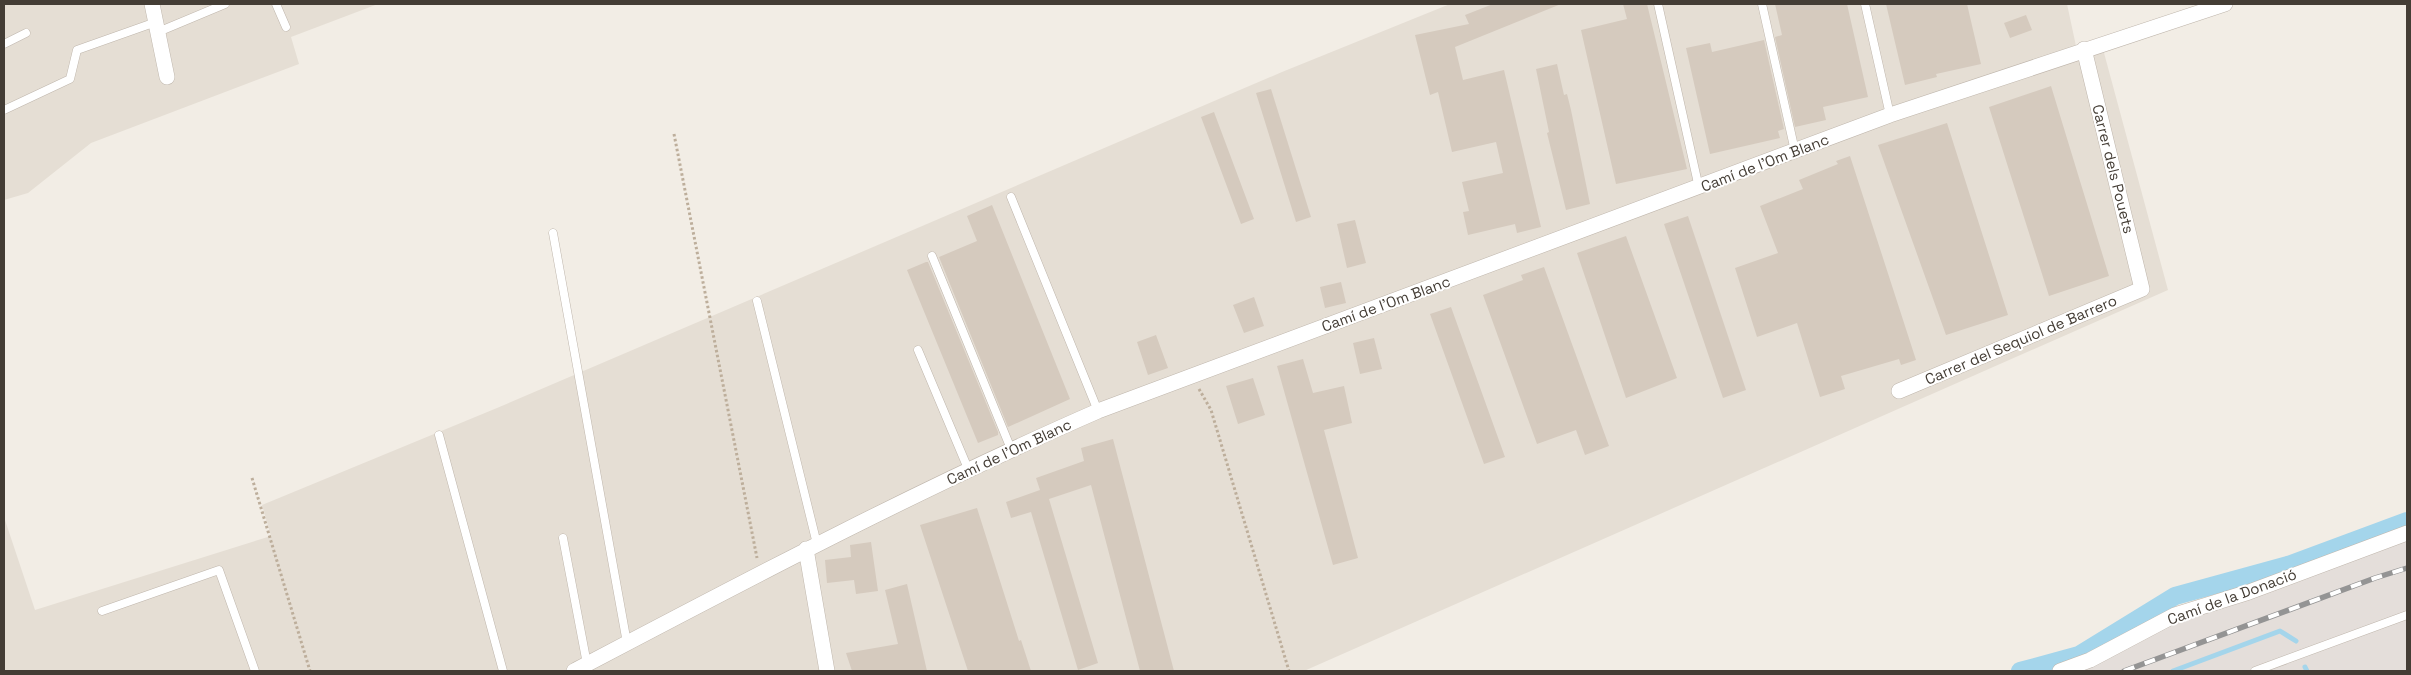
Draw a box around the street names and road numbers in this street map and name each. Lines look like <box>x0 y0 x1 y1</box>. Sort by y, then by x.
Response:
street label: Carrer dels Pouets <box>2088 102 2139 235</box>
street label: Camí de l'Om Blanc <box>1698 129 1832 196</box>
street label: Camí de l'Om Blanc <box>1319 271 1453 336</box>
street label: Carrer del Sequiol de Barrero <box>1922 290 2120 389</box>
street label: Camí de l'Om Blanc <box>943 414 1074 489</box>
street label: Camí de la Donació <box>2165 564 2299 629</box>

